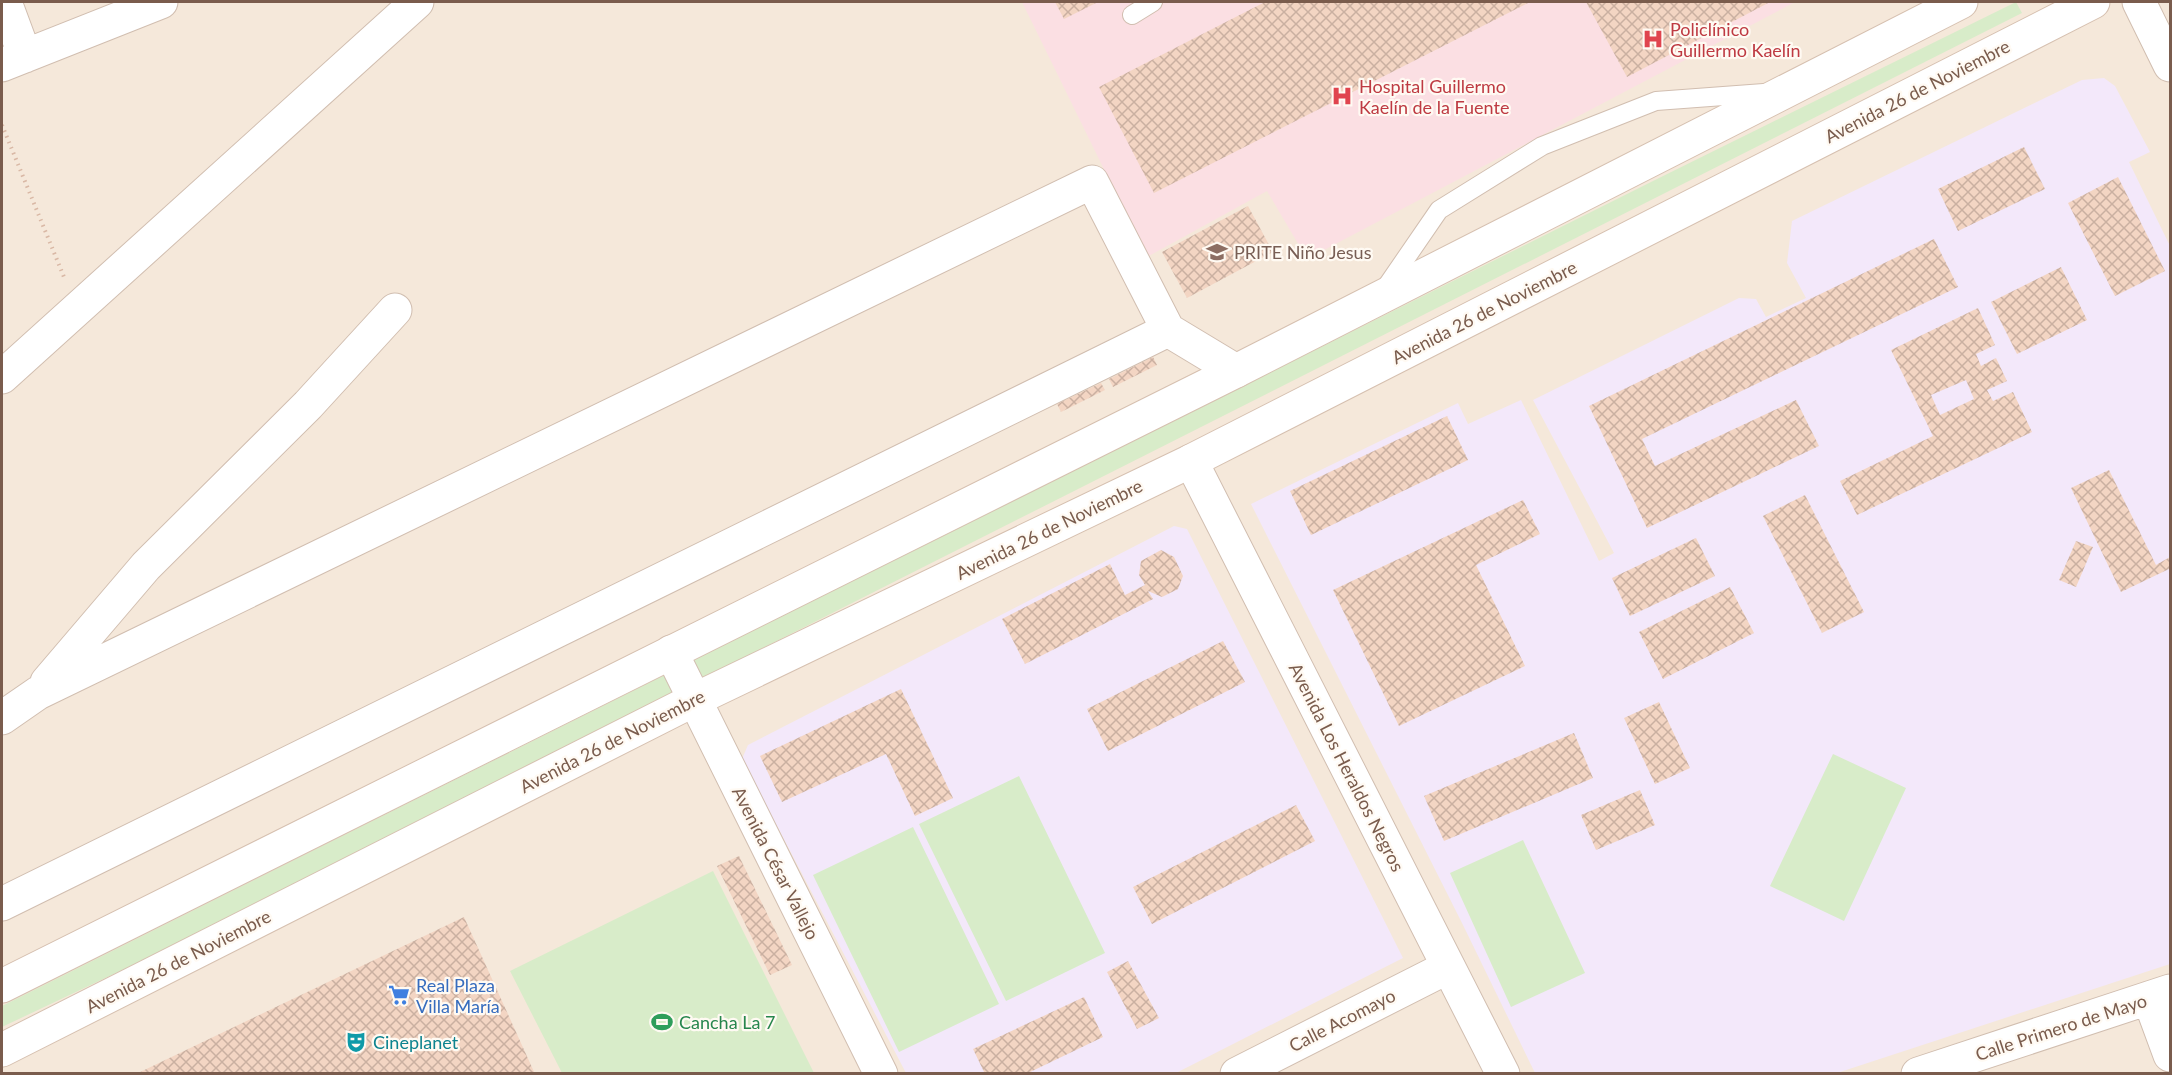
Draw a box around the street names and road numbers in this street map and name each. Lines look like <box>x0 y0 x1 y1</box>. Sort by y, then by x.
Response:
street label: Avenida 26 de Noviembre <box>1821 35 2013 147</box>
street label: Avenida 26 de Noviembre <box>1388 256 1580 368</box>
street label: Avenida 26 de Noviembre <box>952 474 1146 584</box>
street label: Avenida Los Heraldos Negros <box>1285 659 1409 875</box>
street label: Avenida 26 de Noviembre <box>516 685 708 797</box>
street label: Avenida César Vallejo <box>728 783 824 943</box>
street label: Avenida 26 de Noviembre <box>82 905 274 1017</box>
street label: Calle Acomayo <box>1285 984 1399 1056</box>
street label: Calle Primero de Mayo <box>1972 989 2150 1065</box>

